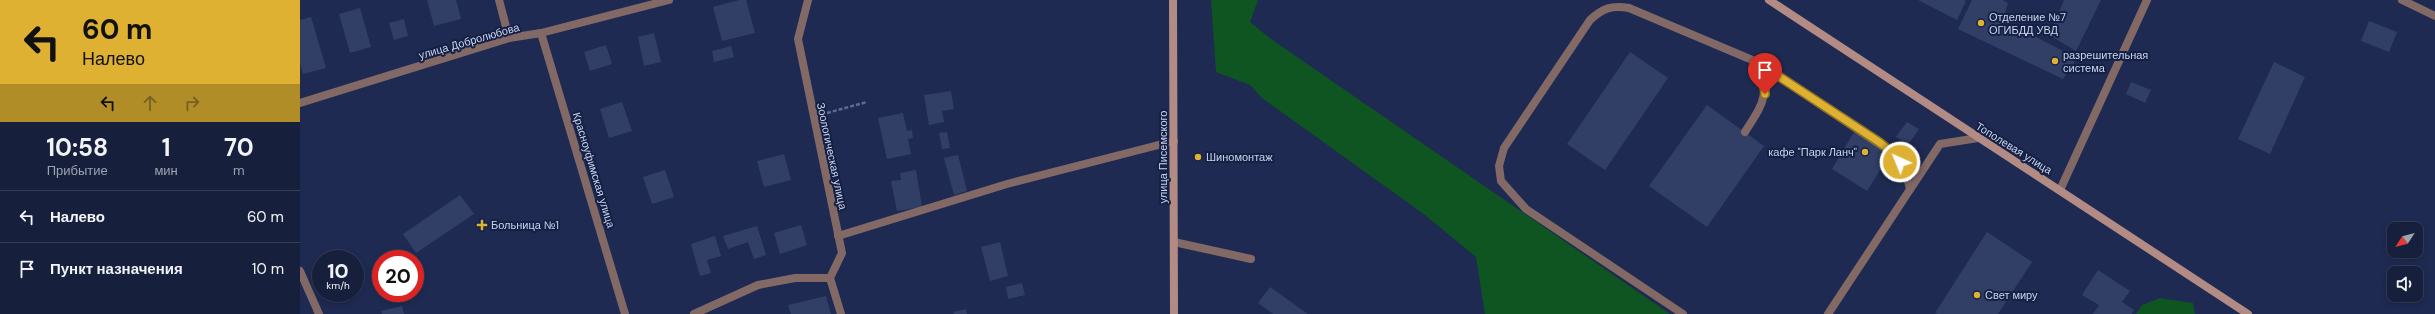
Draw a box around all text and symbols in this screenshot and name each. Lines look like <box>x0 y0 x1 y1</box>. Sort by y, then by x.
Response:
place label: Отделение №7 ОГИБДД УВД <box>1989 10 2066 37</box>
text: 60 m <box>82 11 152 48</box>
icon: left <box>16 16 68 68</box>
marker: Отделение №7 ОГИБДД УВД <box>1976 18 1986 28</box>
street label: улица Добролюбова <box>417 20 522 62</box>
text: Налево <box>82 47 145 71</box>
place label: разрешительная система <box>2063 48 2148 75</box>
pin <box>1748 53 1782 94</box>
marker: разрешительная система <box>2050 56 2060 66</box>
icon: arrive <box>1754 59 1776 81</box>
icon: left <box>97 92 119 114</box>
icon: ahead <box>139 92 161 114</box>
icon: right <box>181 92 203 114</box>
street label: Зоологическая улица <box>814 101 850 212</box>
street label: Красноуфимская улица <box>570 111 619 230</box>
street label: улица Писемского <box>1156 111 1170 203</box>
street label: Тополевая улица <box>1973 119 2055 178</box>
text: 10:58 <box>46 132 108 163</box>
text: 1 <box>162 132 170 163</box>
text: 70 <box>224 132 254 163</box>
position arrow <box>1879 141 1921 183</box>
place label: кафе "Парк Ланч" <box>1768 145 1857 159</box>
marker: кафе "Парк Ланч" <box>1860 147 1870 157</box>
place label: Шиномонтаж <box>1206 150 1273 164</box>
marker: Шиномонтаж <box>1193 152 1203 162</box>
text: Прибытие <box>47 162 108 179</box>
text: мин <box>154 162 178 179</box>
text: m <box>233 162 245 179</box>
icon: left <box>16 206 38 228</box>
text: Налево <box>50 207 105 227</box>
text: 60 m <box>247 207 284 227</box>
place label: Больница №1 <box>491 218 559 232</box>
marker: Больница №1 <box>476 219 488 231</box>
north arrow <box>2387 222 2423 258</box>
map controls <box>2387 222 2423 302</box>
speed limit sign: 20 <box>372 250 424 302</box>
icon: arrive <box>16 258 38 280</box>
text: 10 <box>327 258 349 284</box>
text: Пункт назначения <box>50 259 183 279</box>
text: 10 m <box>252 259 284 279</box>
button: sound <box>2387 266 2423 302</box>
text: km/h <box>326 279 350 292</box>
place label: Свет миру <box>1985 288 2038 302</box>
marker: Свет миру <box>1972 290 1982 300</box>

